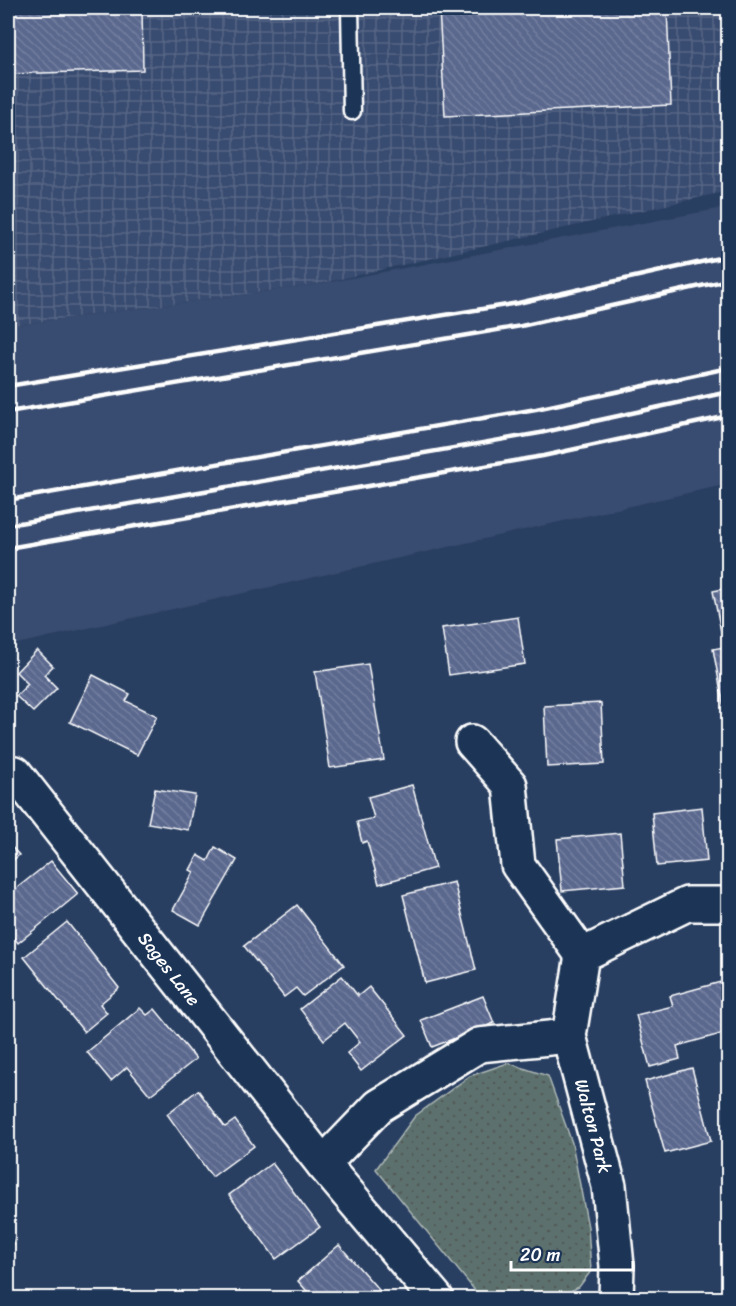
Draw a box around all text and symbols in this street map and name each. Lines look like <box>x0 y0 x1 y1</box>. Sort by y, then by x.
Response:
street label: Sages Lane <box>129 924 209 1014</box>
street label: Walton Park <box>565 1075 621 1177</box>
scale bar <box>511 1234 632 1272</box>
text: 20 m <box>520 1239 560 1271</box>

